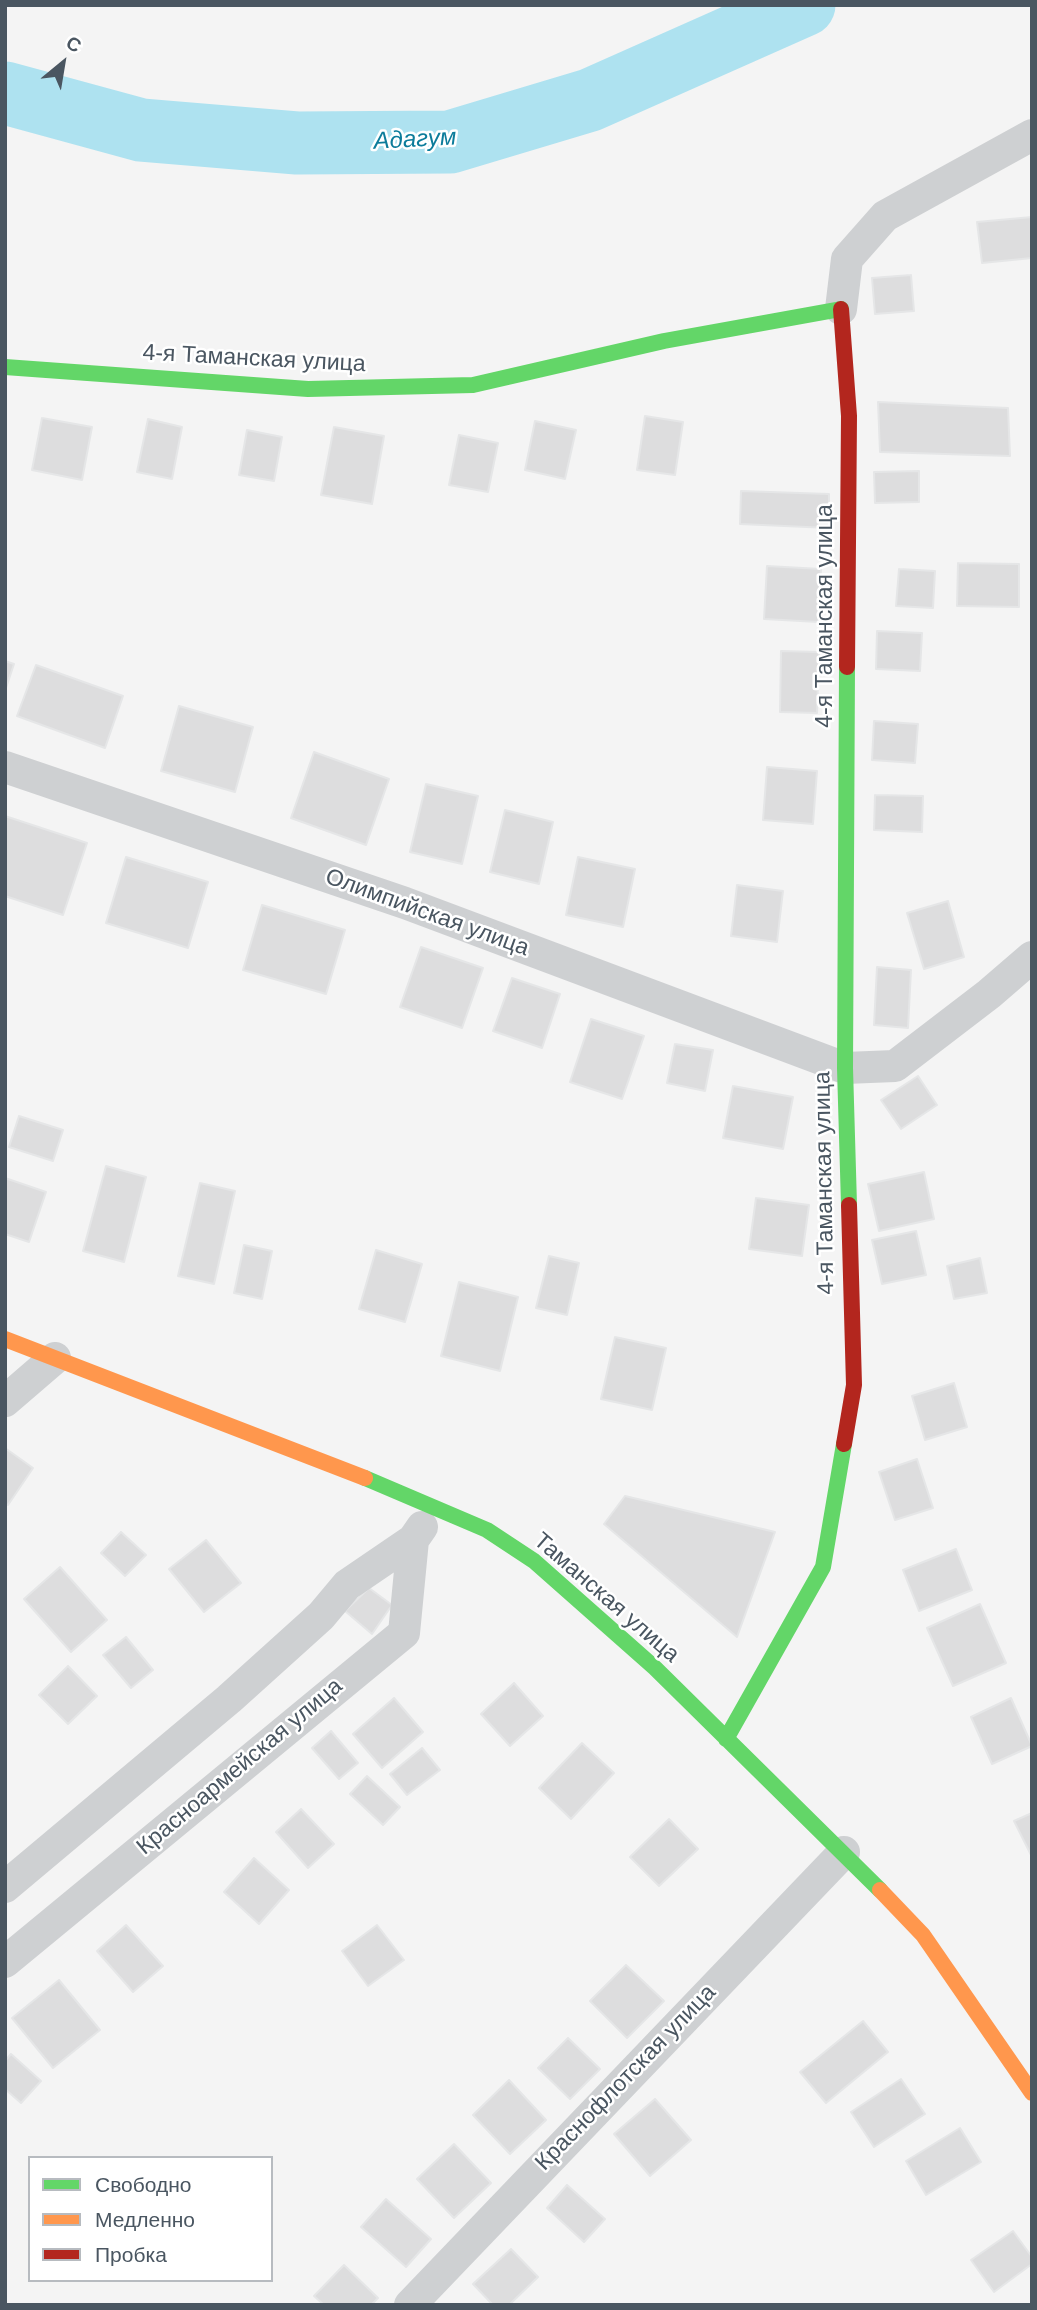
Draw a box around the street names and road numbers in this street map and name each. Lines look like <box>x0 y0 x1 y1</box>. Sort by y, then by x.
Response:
street label: 4-я Таманская улица <box>142 339 366 379</box>
street label: 4-я Таманская улица <box>812 504 840 728</box>
street label: Олимпийская улица <box>321 863 533 963</box>
street label: 4-я Таманская улица <box>809 1071 841 1295</box>
street label: Таманская улица <box>527 1527 685 1669</box>
street label: Красноармейская улица <box>132 1673 348 1861</box>
street label: Краснофлотская улица <box>530 1979 722 2177</box>

